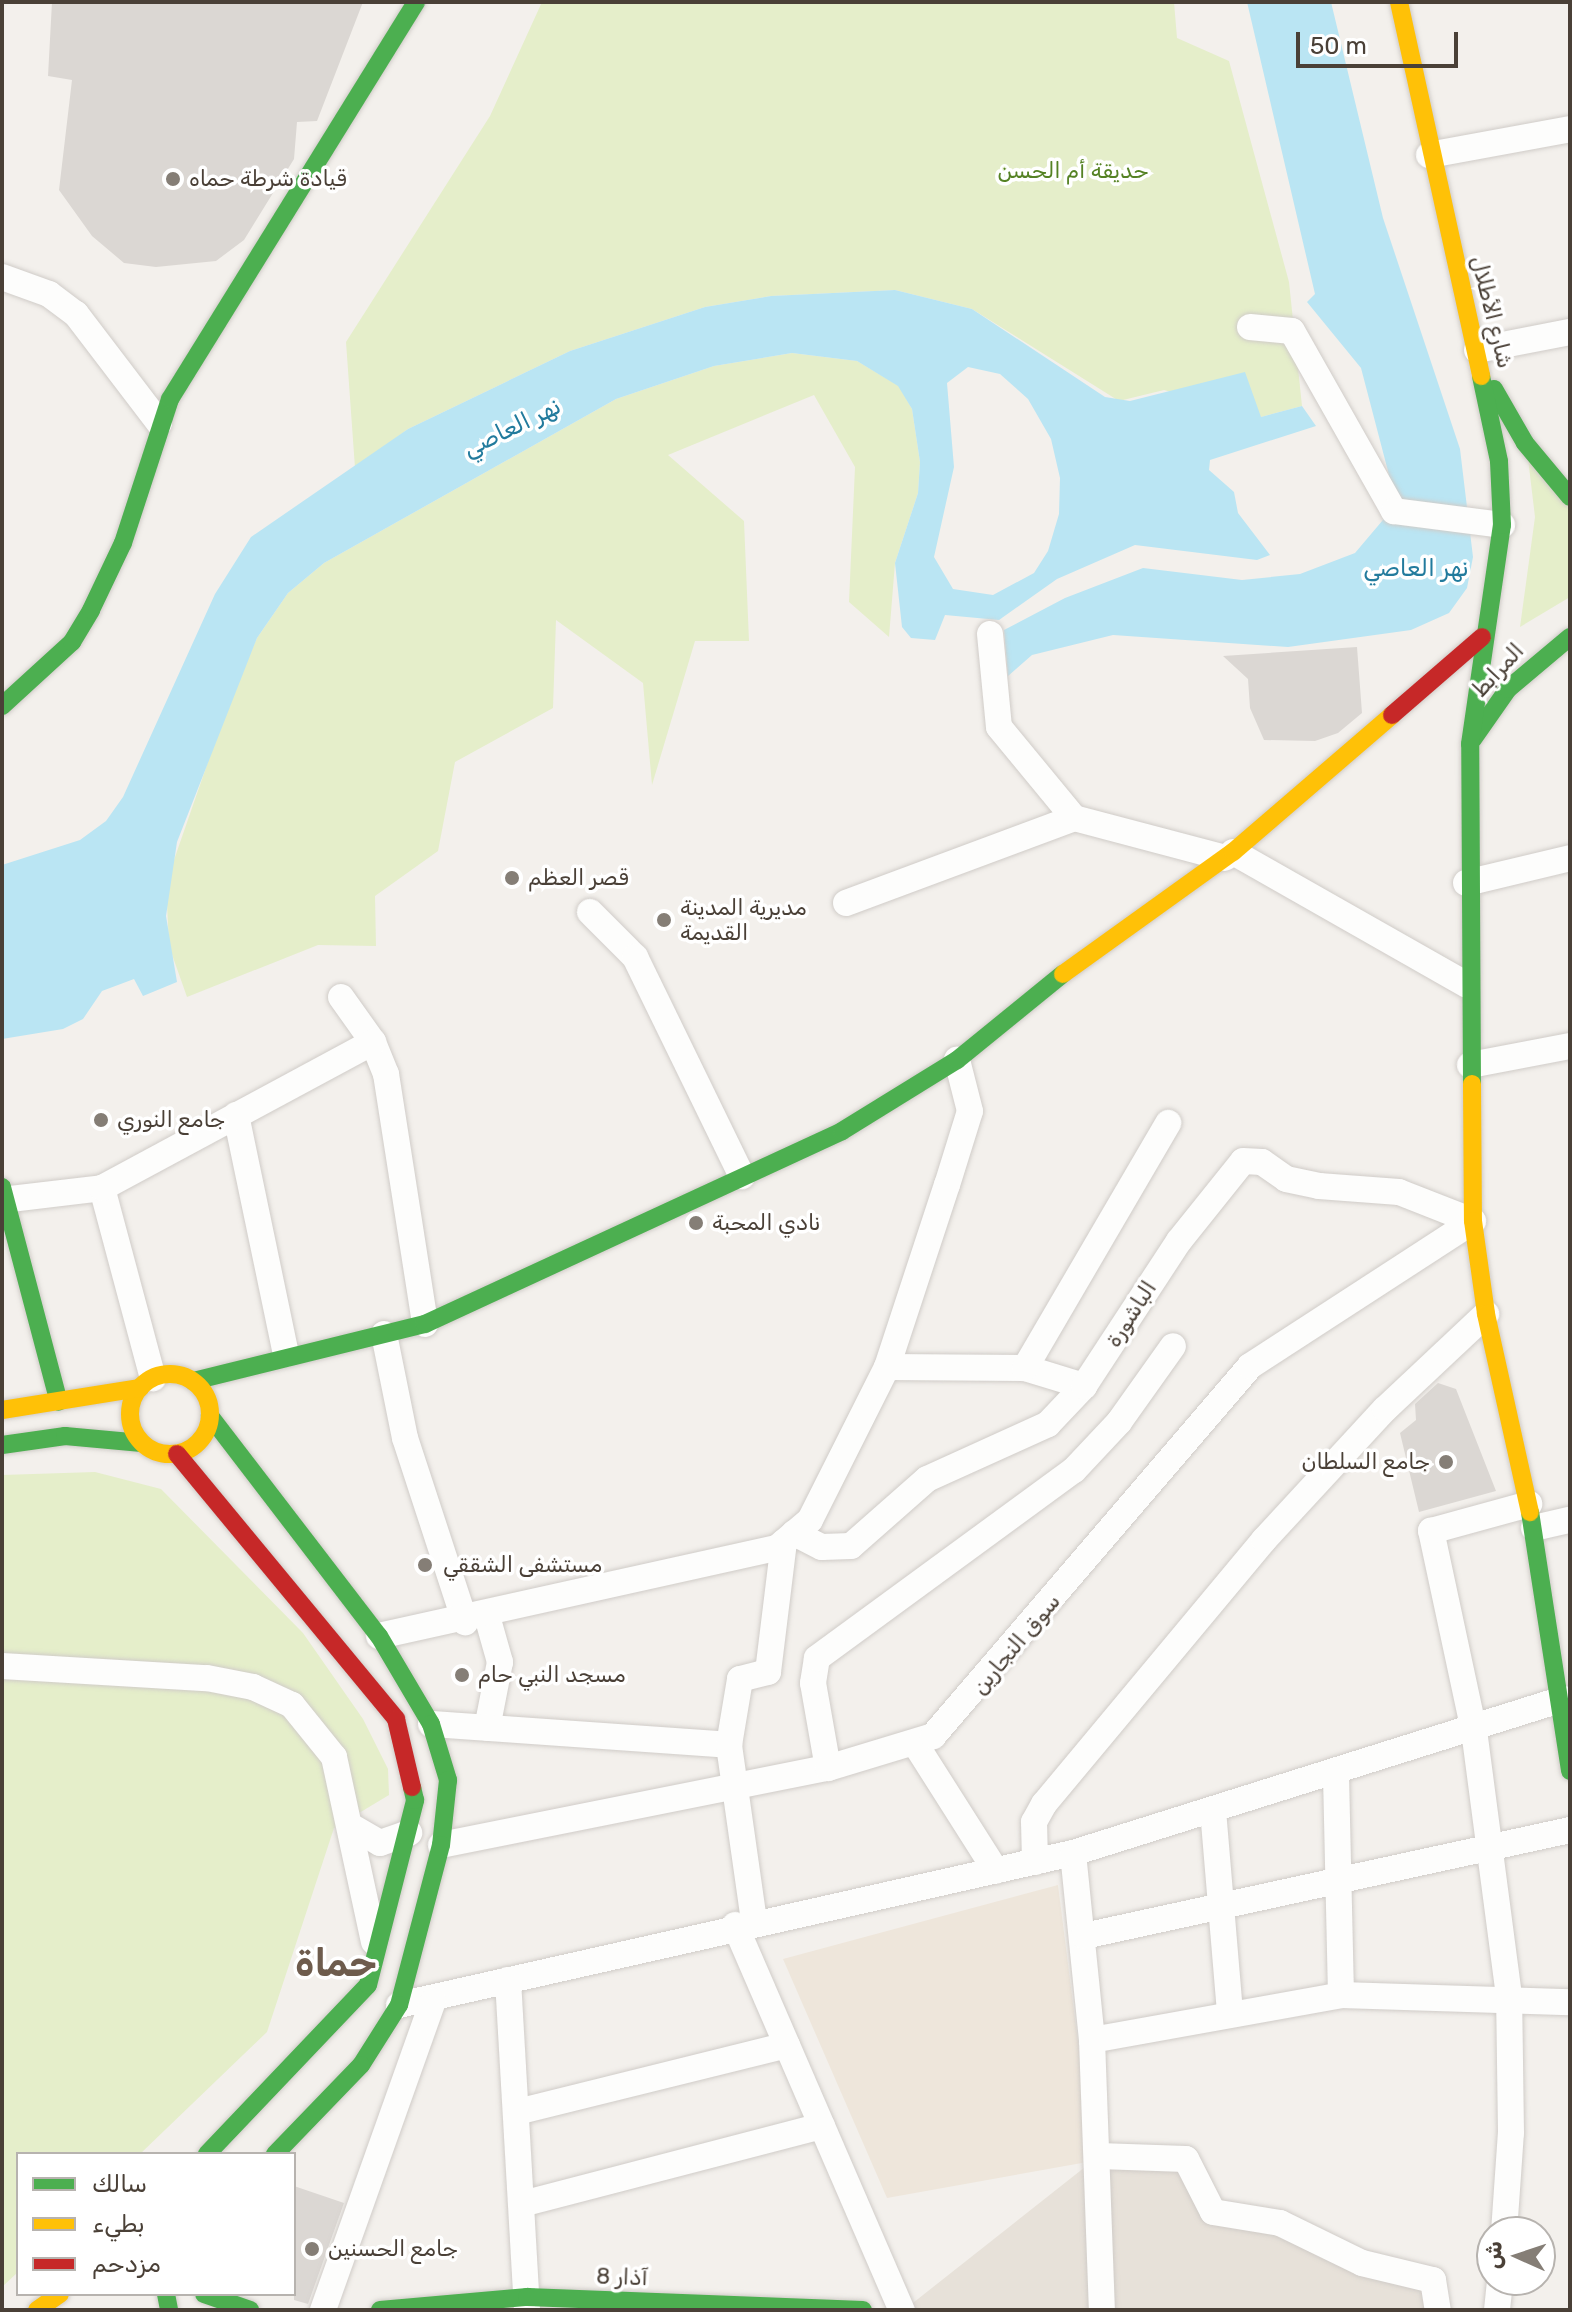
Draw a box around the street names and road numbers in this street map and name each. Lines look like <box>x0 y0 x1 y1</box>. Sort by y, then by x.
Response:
street label: شارع الأطلال <box>1465 253 1519 371</box>
street label: المرابط <box>1467 638 1529 702</box>
street label: الباشورة <box>1100 1276 1162 1352</box>
street label: سوق النجارين <box>966 1588 1066 1700</box>
street label: 8 آذار <box>596 2263 648 2291</box>

